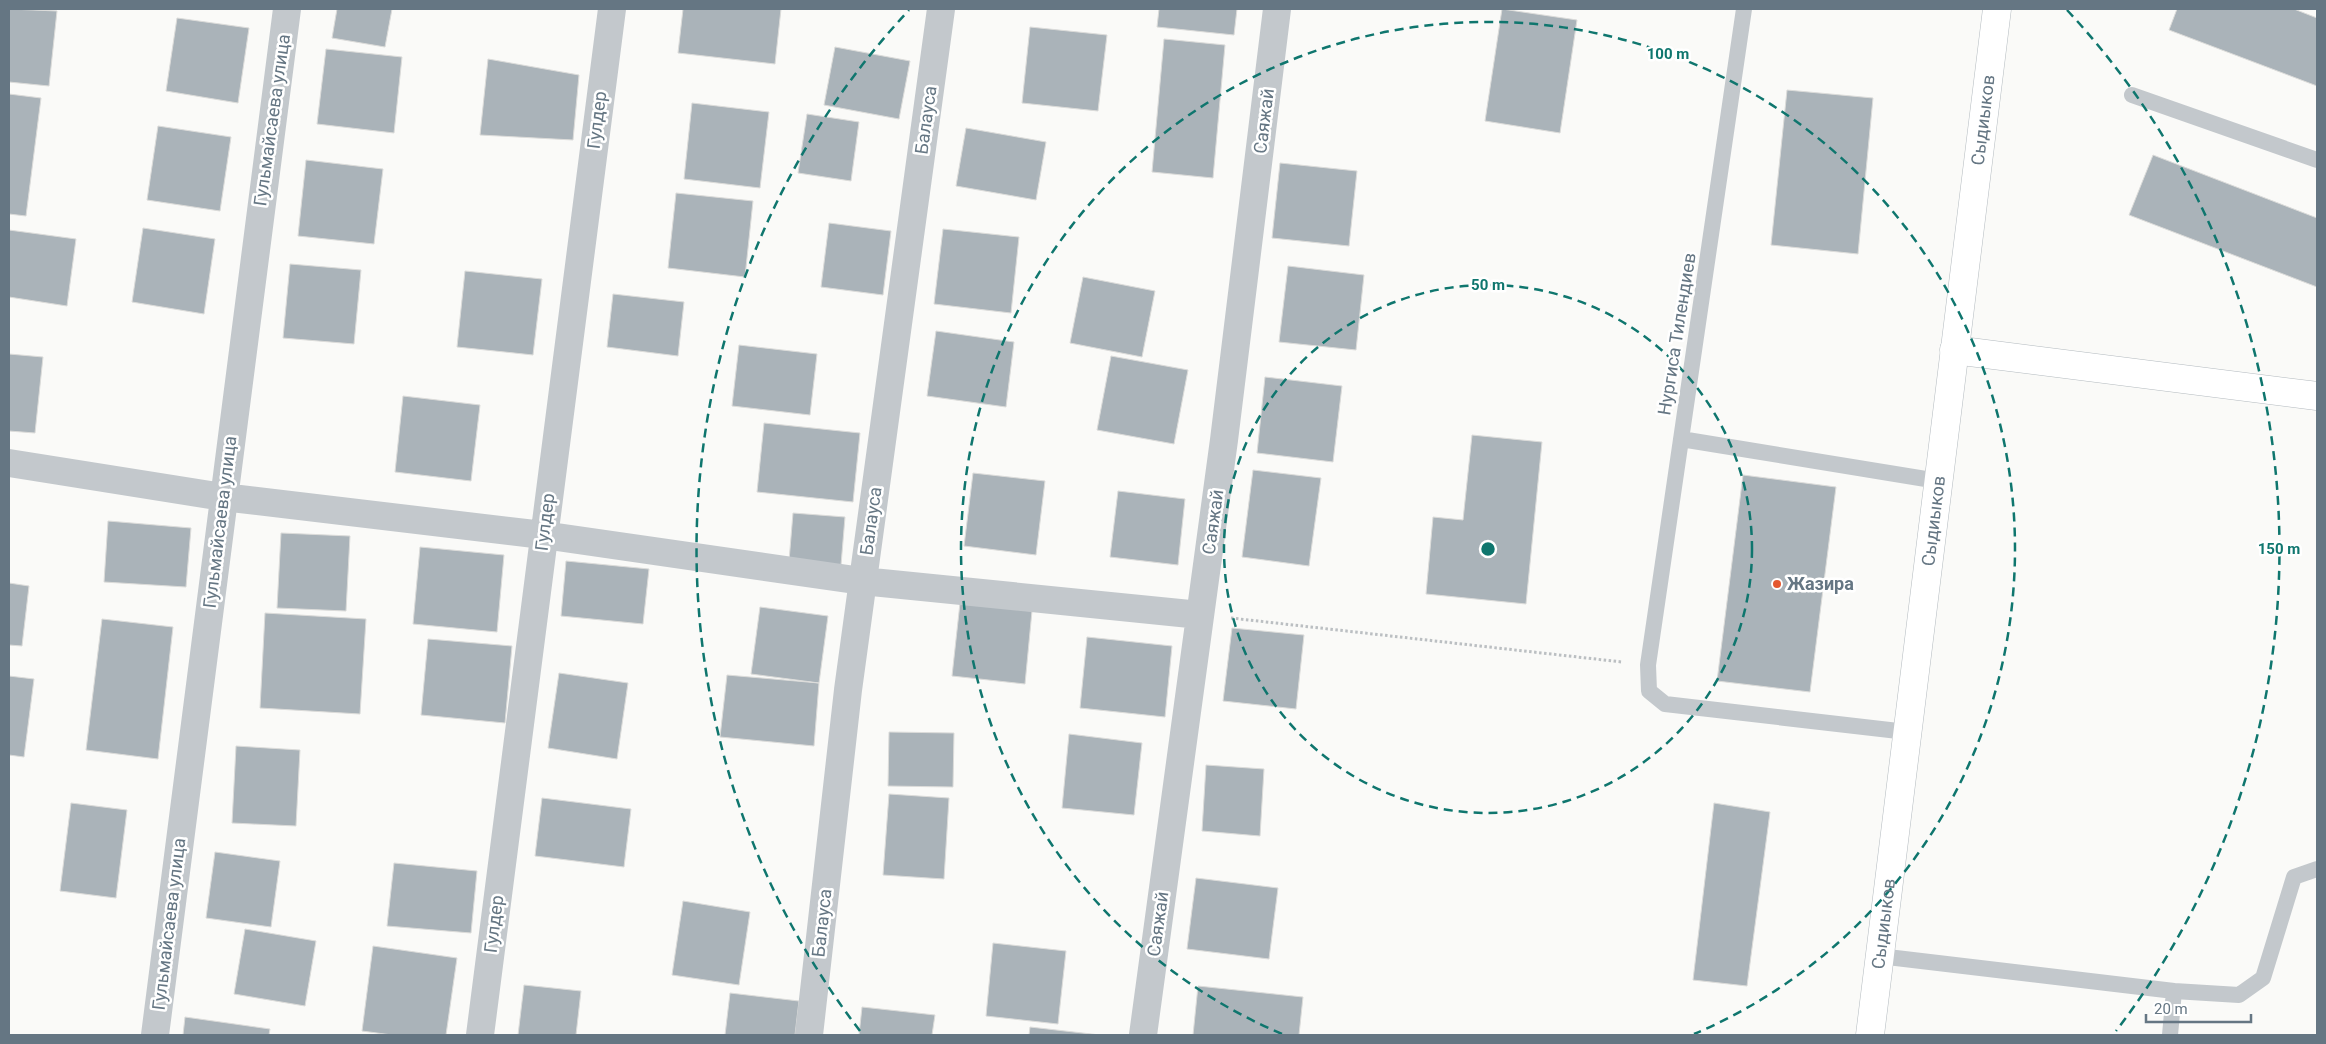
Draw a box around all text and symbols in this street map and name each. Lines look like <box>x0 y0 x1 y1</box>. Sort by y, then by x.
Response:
street label: Гульмайсаева улица <box>249 33 294 207</box>
text: 100 m <box>1647 45 1689 63</box>
street label: Сыдиыков <box>1967 73 1999 166</box>
street label: Балауса <box>910 84 941 155</box>
street label: Саяжай <box>1249 87 1278 155</box>
street label: Гулдер <box>583 90 610 150</box>
street label: Нургиса Тилендиев <box>1653 251 1700 417</box>
text: 50 m <box>1471 276 1505 294</box>
street label: Гульмайсаева улица <box>199 435 240 609</box>
street label: Сыдиыков <box>1917 474 1949 567</box>
street label: Балауса <box>855 485 886 556</box>
street label: Саяжай <box>1198 488 1227 556</box>
street label: Гулдер <box>531 492 558 552</box>
centre of rings <box>1479 540 1497 558</box>
text: 150 m <box>2258 540 2300 558</box>
place label: Жазира <box>1787 573 1854 594</box>
marker: Жазира <box>1771 578 1783 590</box>
street label: Гульмайсаева улица <box>148 837 189 1011</box>
street label: Сыдиыков <box>1867 877 1899 970</box>
street label: Балауса <box>807 888 836 958</box>
street label: Саяжай <box>1143 890 1172 958</box>
street label: Гулдер <box>480 894 507 954</box>
scale bar <box>2146 992 2251 1024</box>
text: 20 m <box>2154 1000 2188 1018</box>

